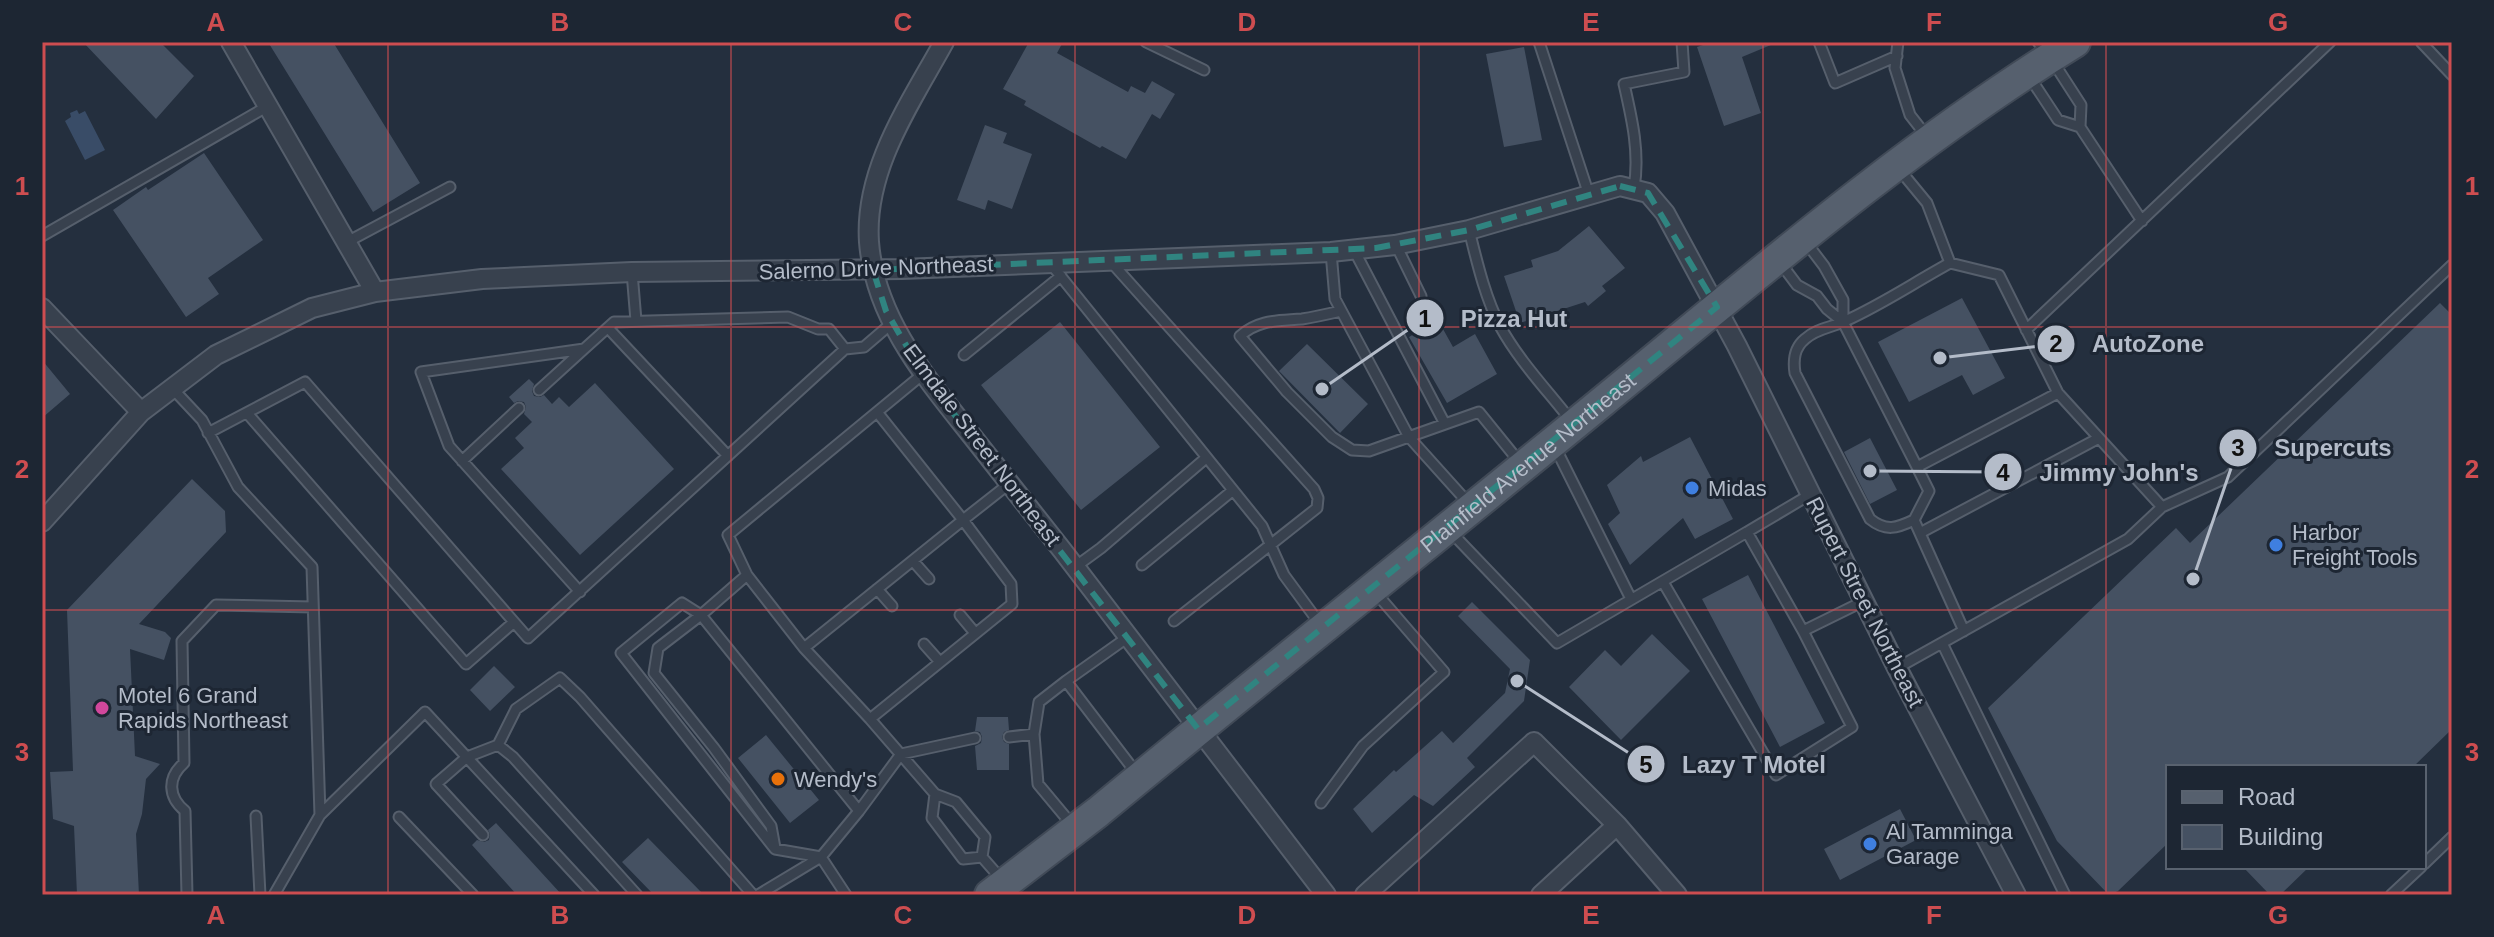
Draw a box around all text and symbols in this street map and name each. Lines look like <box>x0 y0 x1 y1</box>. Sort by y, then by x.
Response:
text: A <box>207 7 226 37</box>
text: B <box>551 7 569 37</box>
text: C <box>894 7 913 37</box>
text: D <box>1238 7 1256 37</box>
text: E <box>1582 7 1600 37</box>
text: F <box>1926 7 1942 37</box>
text: G <box>2268 7 2288 37</box>
text: 1 <box>15 171 29 201</box>
text: 1 <box>2465 171 2479 201</box>
street label: Salerno Drive Northeast <box>758 251 994 285</box>
callout: Pizza Hut <box>1405 294 1584 342</box>
text: 1 <box>1418 305 1432 332</box>
text: Pizza Hut <box>1461 305 1567 332</box>
callout: AutoZone <box>2036 320 2220 368</box>
text: 2 <box>2049 330 2063 357</box>
text: AutoZone <box>2092 330 2204 357</box>
street label: Elmdale Street Northeast <box>898 339 1066 551</box>
street label: Plainfield Avenue Northeast <box>1415 368 1640 557</box>
callout: Supercuts <box>2218 424 2408 472</box>
text: 3 <box>2231 434 2245 461</box>
text: Supercuts <box>2274 434 2392 461</box>
callout: Jimmy John's <box>1983 448 2215 496</box>
text: 2 <box>15 454 29 484</box>
text: 2 <box>2465 454 2479 484</box>
text: 4 <box>1996 459 2010 486</box>
text: Jimmy John's <box>2039 459 2199 486</box>
place label: Midas <box>1708 476 1767 501</box>
marker: Midas <box>1683 479 1701 497</box>
street label: Rupert Street Northeast <box>1801 493 1929 711</box>
place label: Harbor Freight Tools <box>2292 520 2418 570</box>
marker: Harbor Freight Tools <box>2267 536 2285 554</box>
place label: Motel 6 Grand Rapids Northeast <box>118 683 288 733</box>
marker: Motel 6 Grand Rapids Northeast <box>93 699 111 717</box>
text: 3 <box>15 737 29 767</box>
text: 3 <box>2465 737 2479 767</box>
callout: Lazy T Motel <box>1626 740 1842 788</box>
text: 5 <box>1639 751 1653 778</box>
text: Lazy T Motel <box>1682 751 1826 778</box>
legend <box>2166 765 2426 869</box>
place label: Wendy's <box>794 767 877 792</box>
marker: Wendy's <box>769 770 787 788</box>
text: Road <box>2238 783 2295 810</box>
place label: Al Tamminga Garage <box>1886 819 2014 869</box>
text: Building <box>2238 823 2323 850</box>
marker: Al Tamminga Garage <box>1861 835 1879 853</box>
text: A <box>207 900 226 930</box>
text: B <box>551 900 569 930</box>
text: C <box>894 900 913 930</box>
text: D <box>1238 900 1256 930</box>
text: E <box>1582 900 1600 930</box>
text: F <box>1926 900 1942 930</box>
text: G <box>2268 900 2288 930</box>

